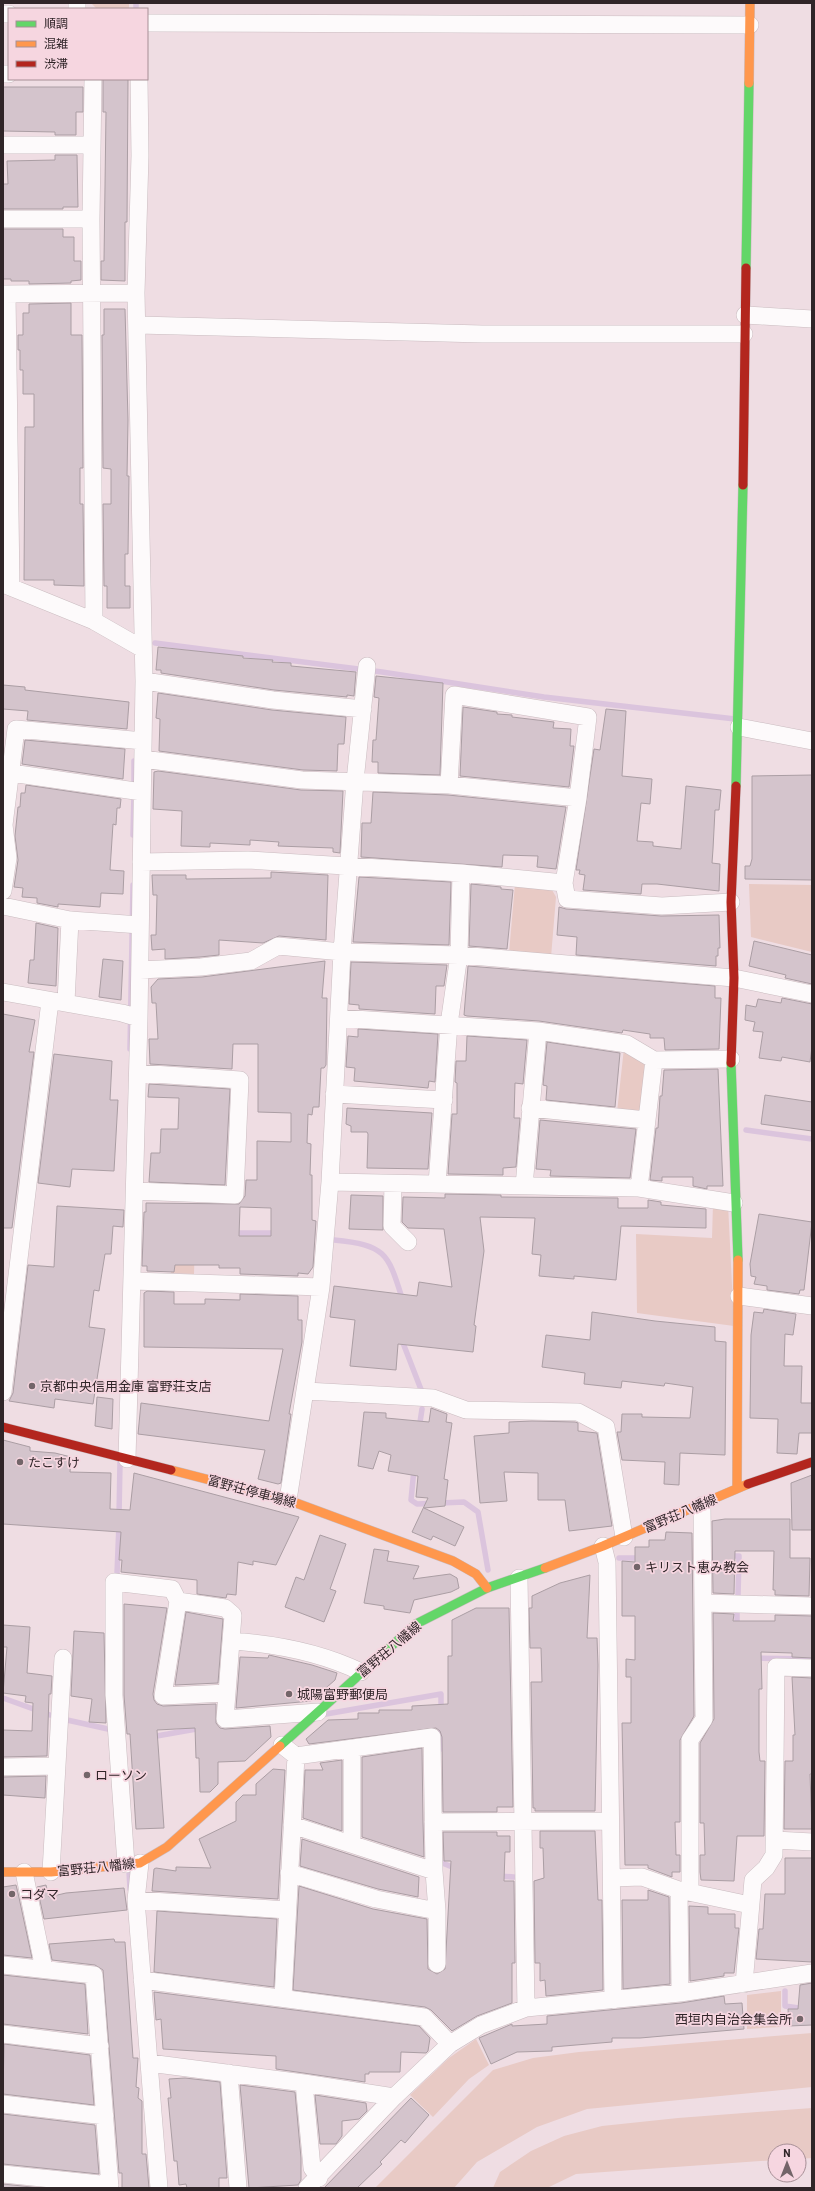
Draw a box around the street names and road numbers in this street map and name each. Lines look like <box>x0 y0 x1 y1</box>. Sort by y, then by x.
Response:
street label: 富野荘停車場線 <box>206 1471 298 1511</box>
street label: 富野荘八幡線 <box>641 1490 719 1536</box>
street label: 富野荘八幡線 <box>354 1618 424 1680</box>
street label: 富野荘八幡線 <box>56 1855 136 1879</box>

